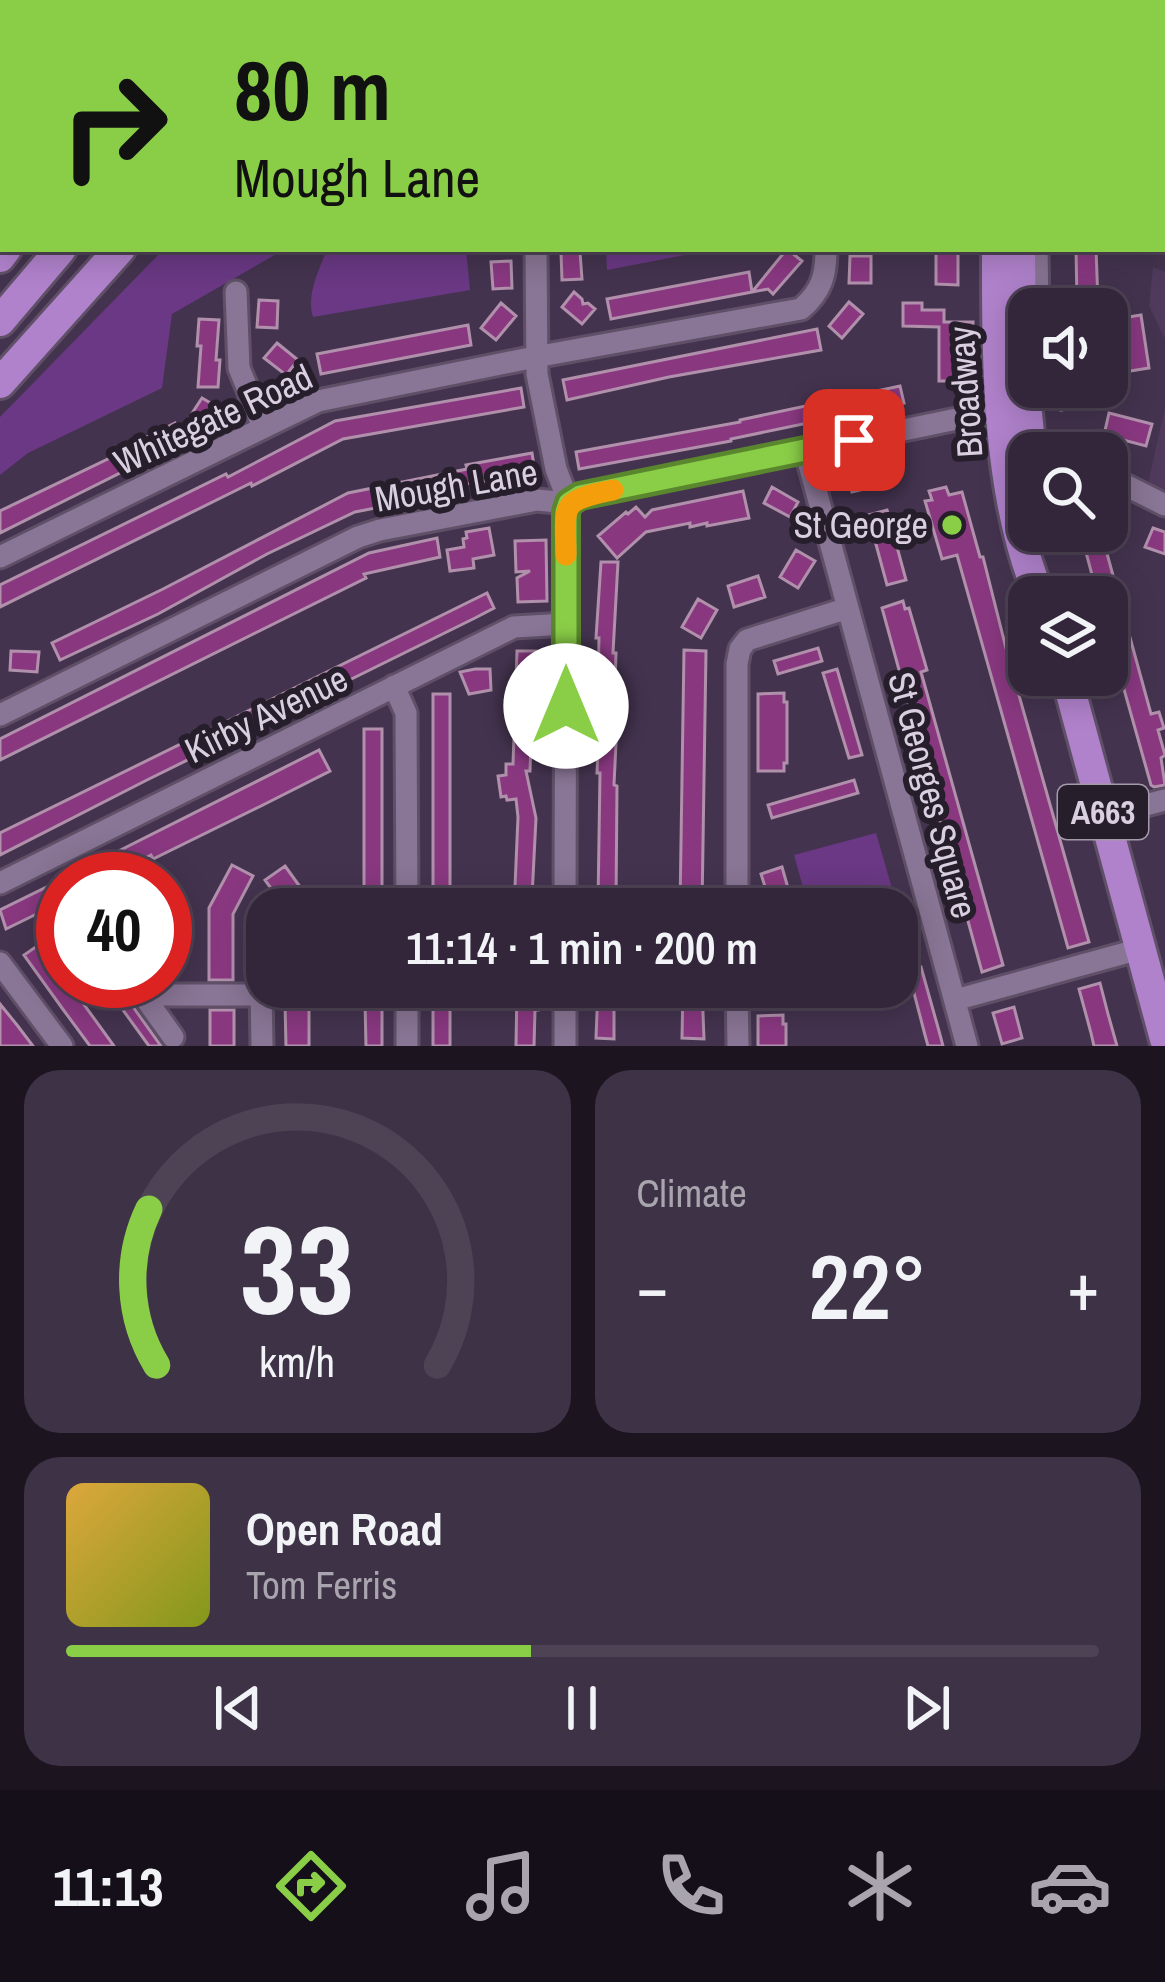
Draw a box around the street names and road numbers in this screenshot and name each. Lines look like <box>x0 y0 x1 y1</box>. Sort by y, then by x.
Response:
street label: Broadway <box>936 325 994 459</box>
street label: Whitegate Road <box>106 352 320 486</box>
street label: Mough Lane <box>371 447 541 523</box>
street label: Kirby Avenue <box>177 654 355 774</box>
street label: St Georges Square <box>877 667 989 923</box>
road number: A663 <box>1058 785 1148 839</box>

